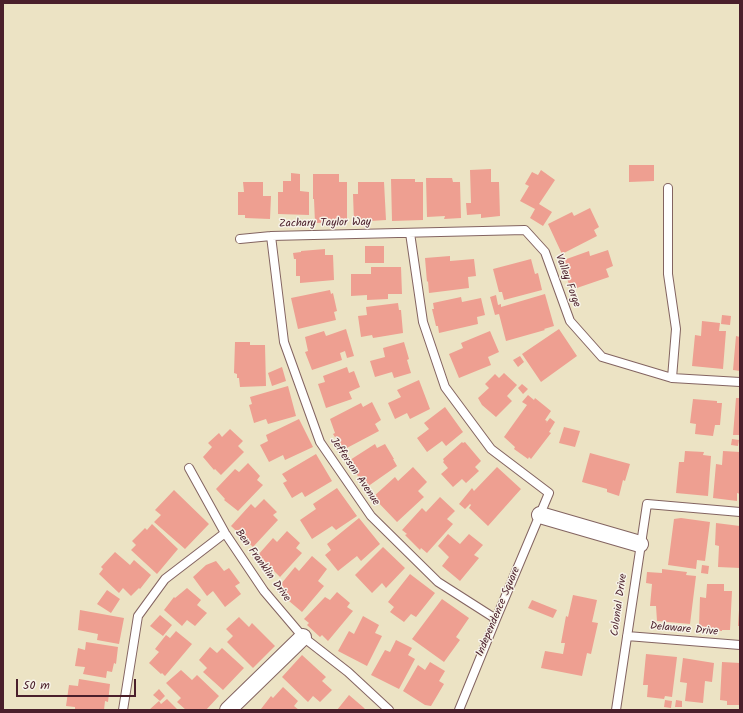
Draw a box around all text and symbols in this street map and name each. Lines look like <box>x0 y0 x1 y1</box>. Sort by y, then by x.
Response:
street label: Zachary Taylor Way <box>279 217 371 231</box>
street label: Valley Forge <box>551 253 583 309</box>
street label: Jefferson Avenue <box>326 435 382 509</box>
street label: Ben Franklin Drive <box>231 527 293 605</box>
street label: Independence Square <box>474 565 524 659</box>
street label: Colonial Drive <box>609 573 631 637</box>
street label: Delaware Drive <box>649 620 719 640</box>
scale bar <box>18 671 138 697</box>
text: 50 m <box>23 676 50 695</box>

